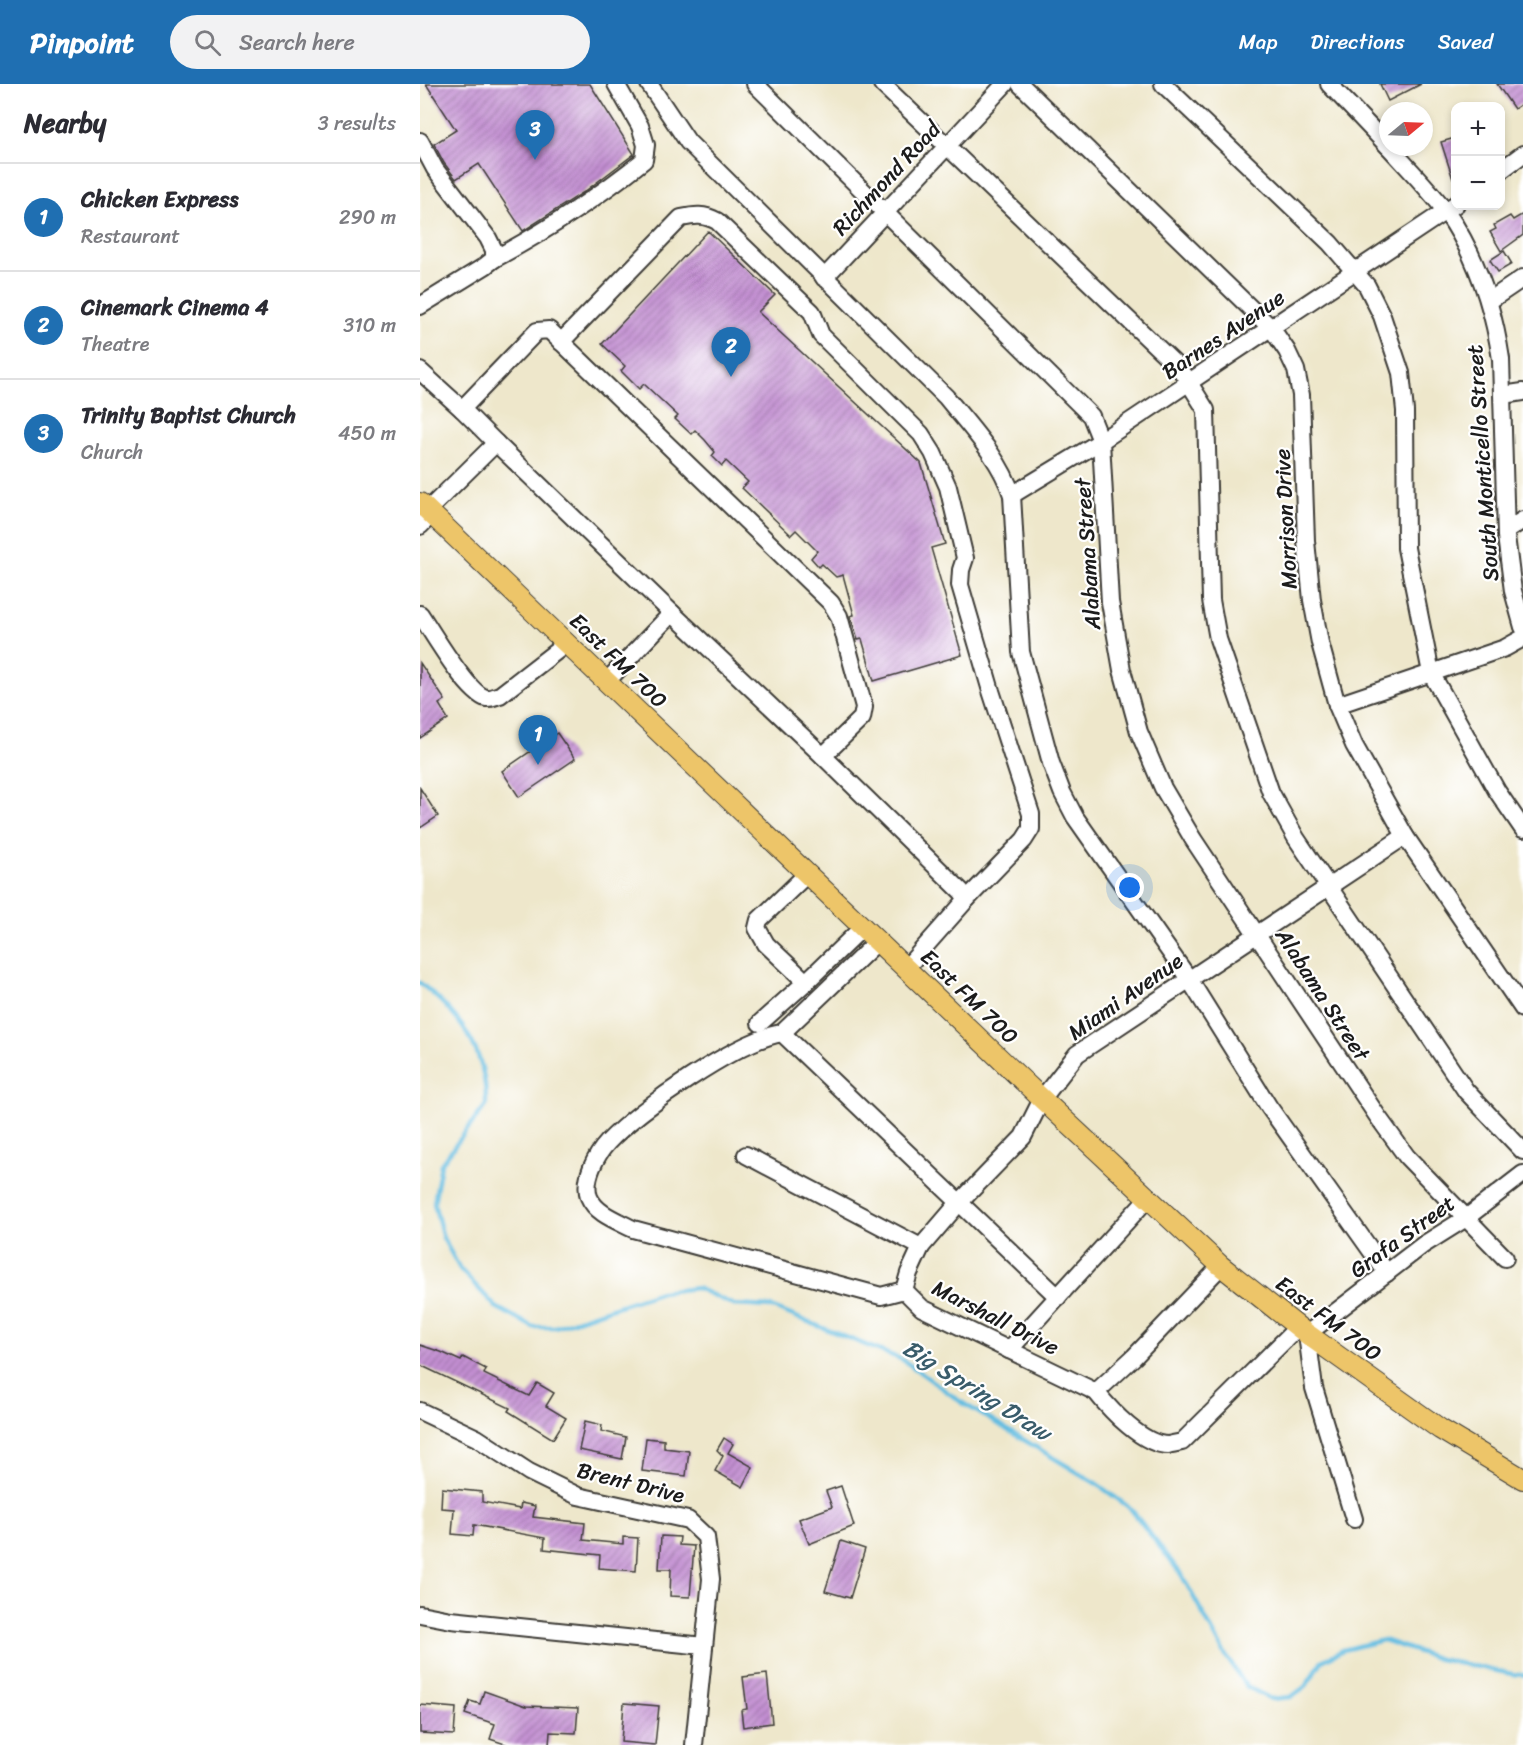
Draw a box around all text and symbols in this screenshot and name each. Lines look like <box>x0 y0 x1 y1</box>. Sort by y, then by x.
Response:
search box <box>170 15 590 69</box>
text: Pinpoint <box>30 18 134 67</box>
text: Search here <box>239 23 355 62</box>
text: Map <box>1239 23 1277 61</box>
text: Directions <box>1310 23 1405 61</box>
text: Saved <box>1438 23 1493 61</box>
icon: search <box>191 26 224 59</box>
text: Nearby <box>24 100 106 146</box>
north arrow <box>1379 102 1433 156</box>
map controls <box>1451 102 1505 210</box>
button: + <box>1451 102 1505 156</box>
text: 3 results <box>318 106 396 141</box>
pin: 3 <box>516 110 554 160</box>
street label: Richmond Road <box>822 111 951 245</box>
button: − <box>1451 156 1505 210</box>
text: Chicken Express <box>81 180 238 219</box>
text: 1 <box>39 200 48 235</box>
text: 290 m <box>339 200 396 235</box>
text: Restaurant <box>81 219 180 254</box>
street label: Barnes Avenue <box>1153 279 1293 390</box>
text: Cinemark Cinema 4 <box>81 288 269 327</box>
text: 2 <box>38 308 49 343</box>
text: 310 m <box>343 308 396 343</box>
text: Theatre <box>81 327 150 362</box>
pin: 2 <box>712 328 750 377</box>
street label: South Monticello Street <box>1455 343 1510 583</box>
text: Trinity Baptist Church <box>81 396 296 435</box>
text: 3 <box>38 416 49 451</box>
text: 450 m <box>338 416 396 451</box>
text: Church <box>81 435 143 470</box>
street label: Morrison Drive <box>1262 448 1309 590</box>
street label: Alabama Street <box>1063 476 1112 632</box>
street label: East FM 700 <box>560 603 677 718</box>
pin: 1 <box>518 716 558 765</box>
your location <box>1115 873 1144 902</box>
street label: Alabama Street <box>1264 919 1381 1070</box>
street label: East FM 700 <box>911 939 1028 1054</box>
street label: Miami Avenue <box>1059 942 1192 1051</box>
street label: Grafa Street <box>1341 1184 1464 1288</box>
street label: East FM 700 <box>1267 1265 1391 1372</box>
street label: Marshall Drive <box>925 1269 1066 1366</box>
water label: Big Spring Draw <box>894 1328 1062 1454</box>
street label: Brent Drive <box>573 1450 689 1515</box>

